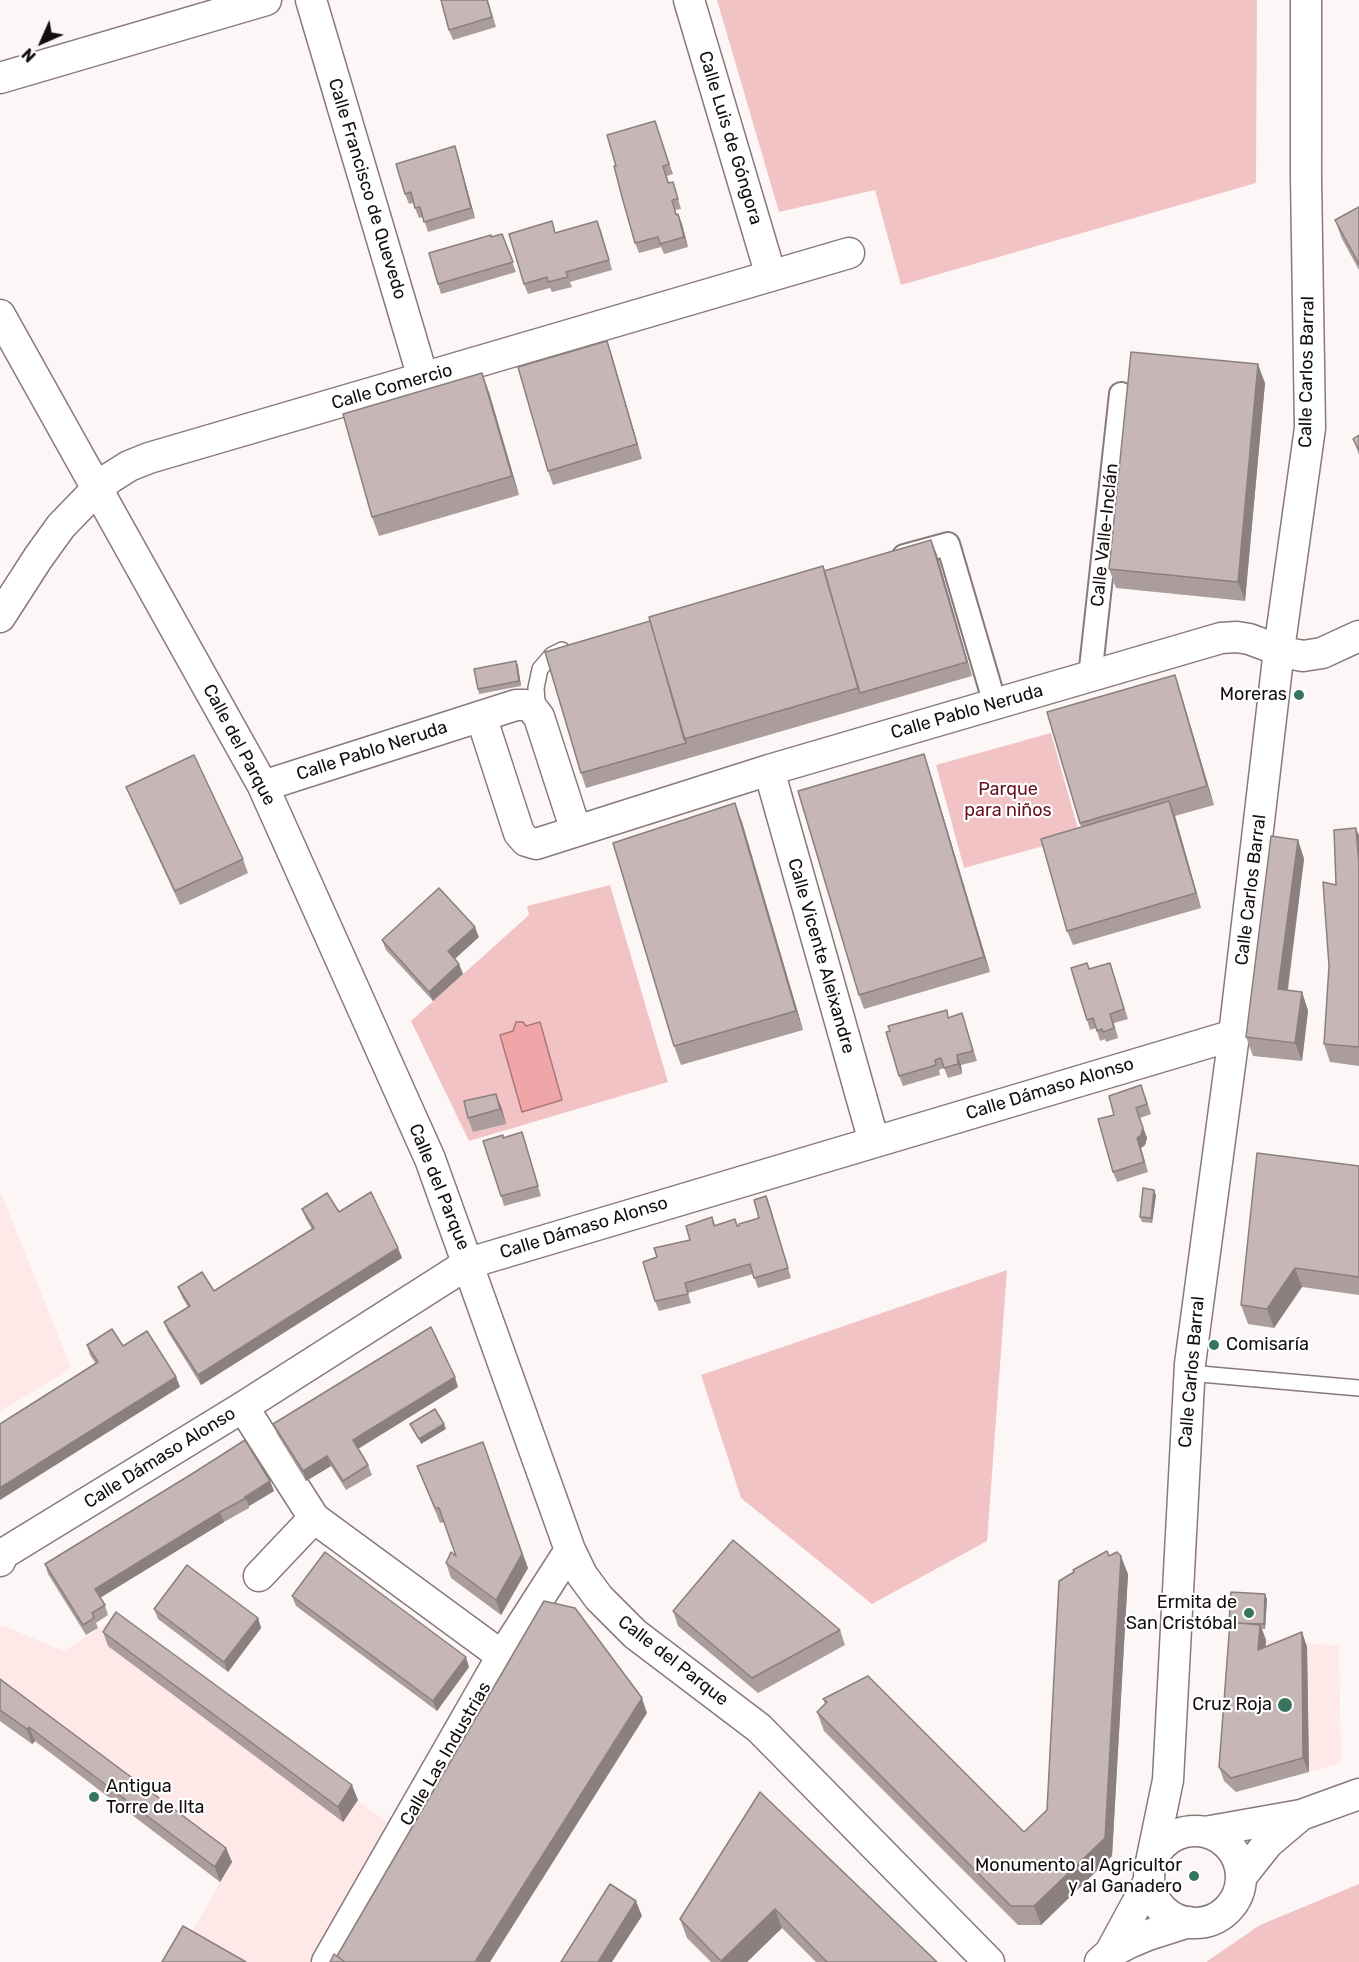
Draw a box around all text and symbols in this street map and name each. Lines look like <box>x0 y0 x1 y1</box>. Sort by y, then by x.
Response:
north arrow <box>12 12 72 72</box>
text: N <box>18 44 40 66</box>
street label: Calle Luis de Góngora <box>693 49 767 227</box>
street label: Calle Francisco de Quevedo <box>323 76 411 302</box>
street label: Calle Carlos Barral <box>1295 296 1319 448</box>
street label: Calle Comercio <box>329 359 455 415</box>
street label: Calle Valle-Inclán <box>1087 462 1123 608</box>
street label: Calle Pablo Neruda <box>888 680 1046 744</box>
street label: Calle del Parque <box>198 681 280 809</box>
place label: Moreras <box>1220 684 1287 706</box>
marker: Moreras <box>1292 688 1306 702</box>
street label: Calle Pablo Neruda <box>294 716 450 786</box>
park label: Parque para niños <box>964 779 1052 822</box>
street label: Calle Carlos Barral <box>1231 813 1271 967</box>
street label: Calle Vicente Aleixandre <box>783 856 859 1056</box>
street label: Calle Dámaso Alonso <box>963 1053 1137 1125</box>
street label: Calle del Parque <box>404 1121 474 1253</box>
street label: Calle Dámaso Alonso <box>497 1192 671 1264</box>
street label: Calle Carlos Barral <box>1175 1295 1209 1449</box>
place label: Comisaría <box>1226 1334 1309 1356</box>
marker: Comisaría <box>1207 1338 1221 1352</box>
street label: Calle Dámaso Alonso <box>80 1403 240 1513</box>
place label: Ermita de San Cristóbal <box>1126 1592 1237 1634</box>
marker: Ermita de San Cristóbal <box>1242 1606 1256 1620</box>
street label: Calle del Parque <box>613 1611 733 1711</box>
street label: Calle Las Industrias <box>396 1678 496 1830</box>
place label: Cruz Roja <box>1192 1694 1272 1716</box>
marker: Cruz Roja <box>1276 1696 1294 1714</box>
place label: Antigua Torre de Ilta <box>106 1776 204 1818</box>
marker: Antigua Torre de Ilta <box>87 1790 101 1804</box>
place label: Monumento al Agricultor y al Ganadero <box>975 1855 1182 1898</box>
marker: Monumento al Agricultor y al Ganadero <box>1187 1869 1201 1883</box>

